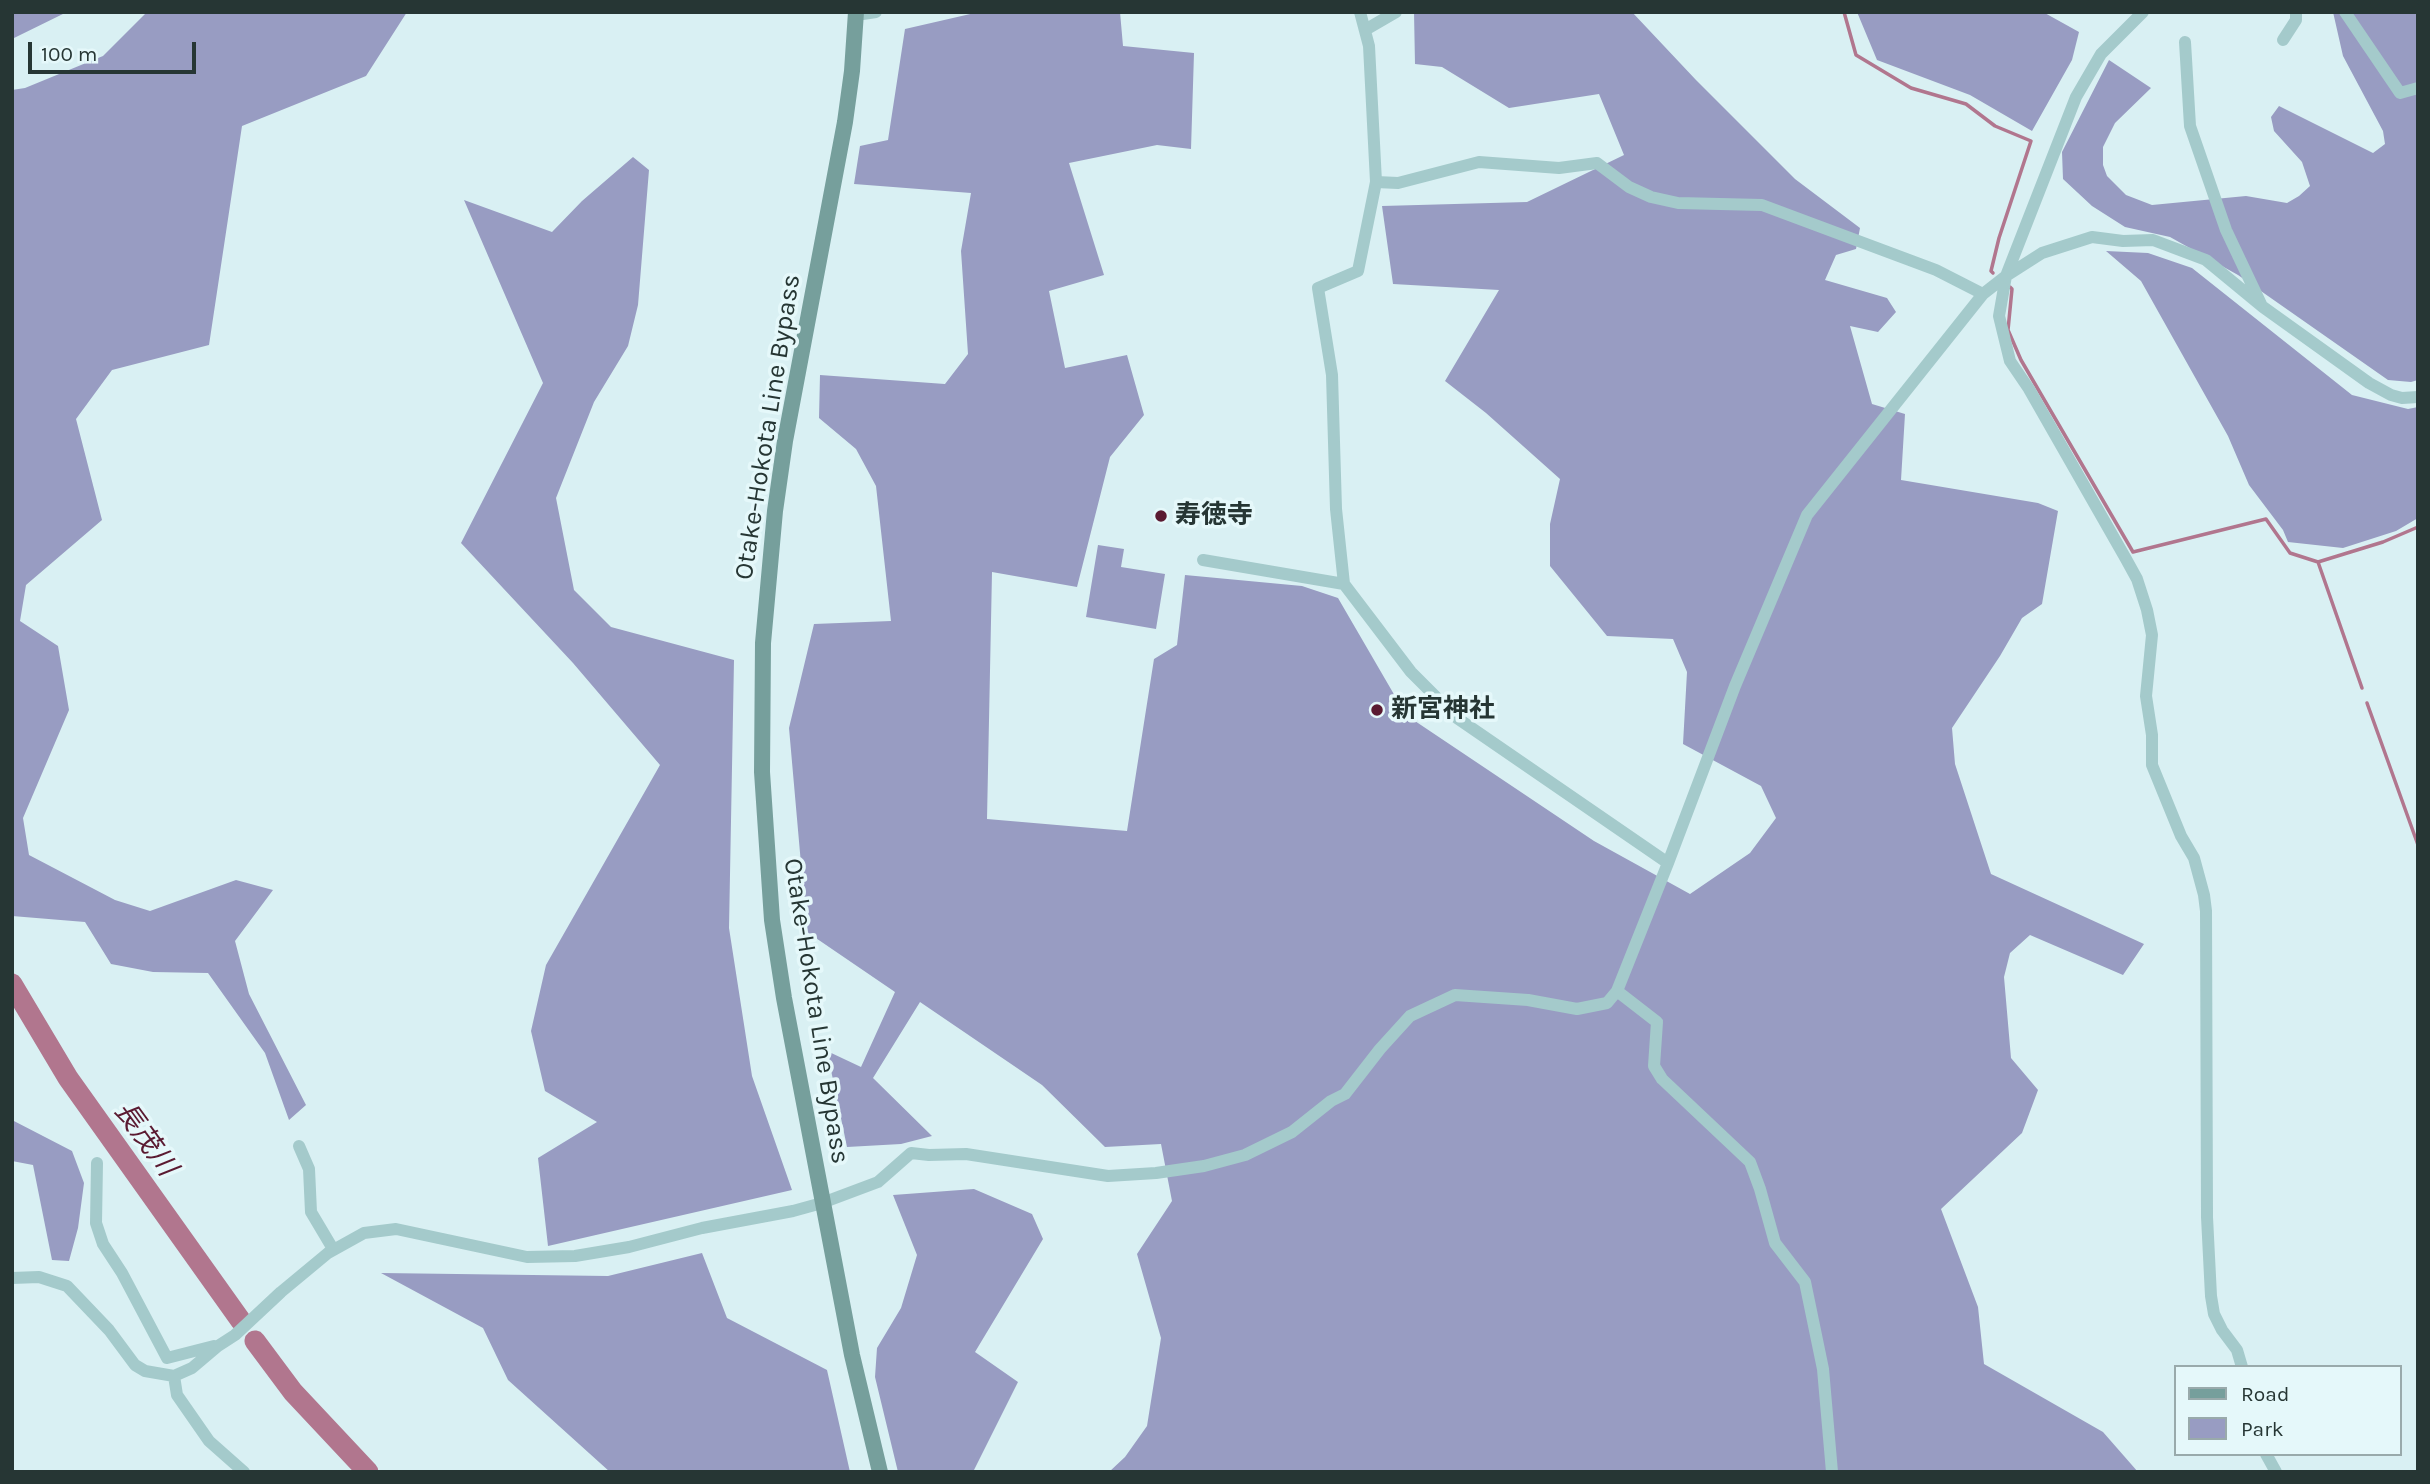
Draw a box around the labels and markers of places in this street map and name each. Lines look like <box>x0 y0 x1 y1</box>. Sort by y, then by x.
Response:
place label: 寿徳寺 <box>1175 500 1253 532</box>
marker: 寿徳寺 <box>1153 508 1169 524</box>
place label: 新宮神社 <box>1391 694 1495 726</box>
marker: 新宮神社 <box>1369 702 1385 718</box>

